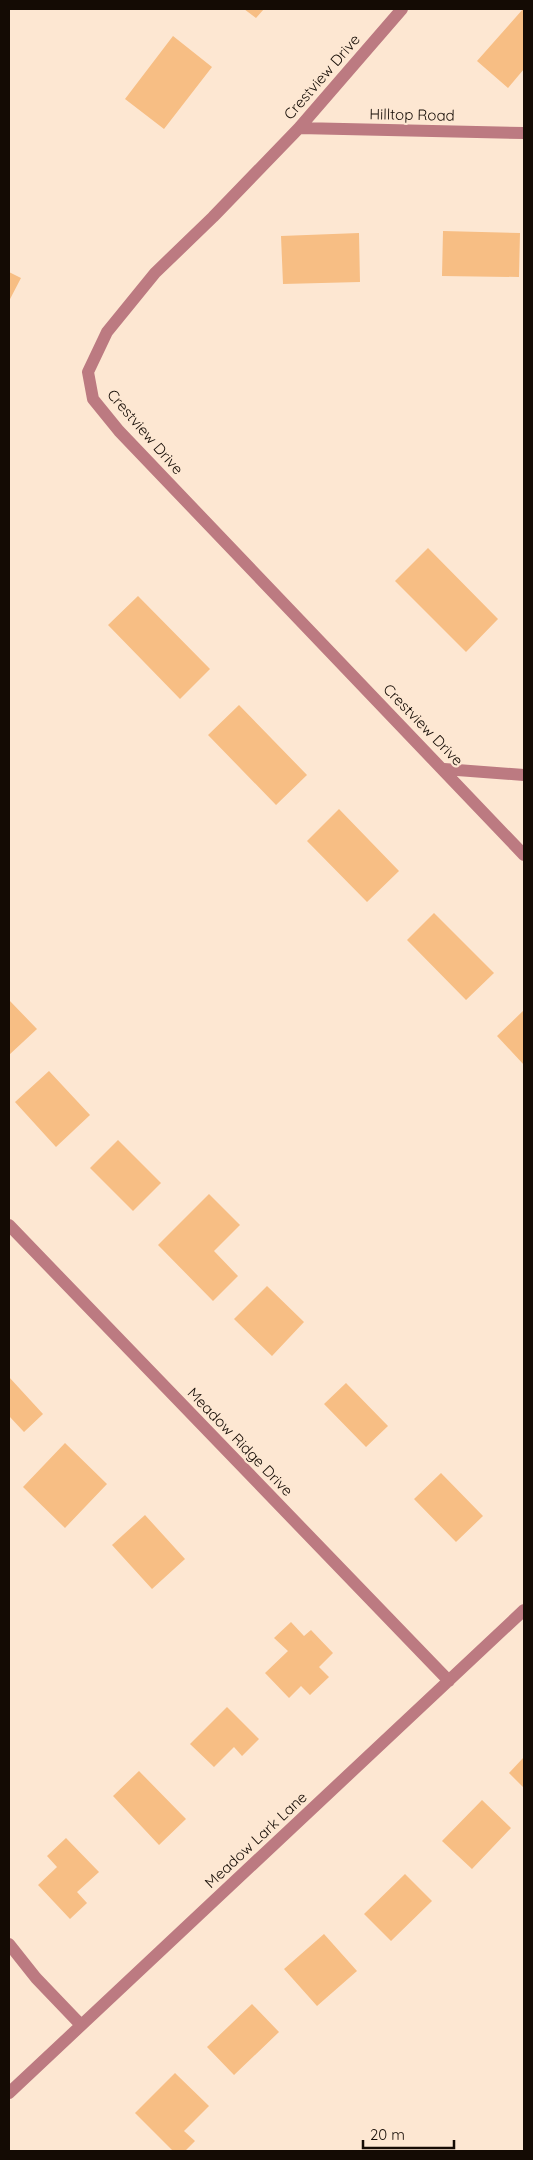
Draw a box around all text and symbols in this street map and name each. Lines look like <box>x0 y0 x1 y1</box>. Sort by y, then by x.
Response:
street label: Crestview Drive <box>279 30 364 123</box>
street label: Hilltop Road <box>369 104 455 125</box>
street label: Crestview Drive <box>103 385 188 478</box>
street label: Crestview Drive <box>379 680 467 770</box>
street label: Meadow Ridge Drive <box>184 1383 297 1500</box>
street label: Meadow Lark Lane <box>201 1787 311 1892</box>
scale bar <box>363 2118 454 2150</box>
text: 20 m <box>370 2125 405 2144</box>

